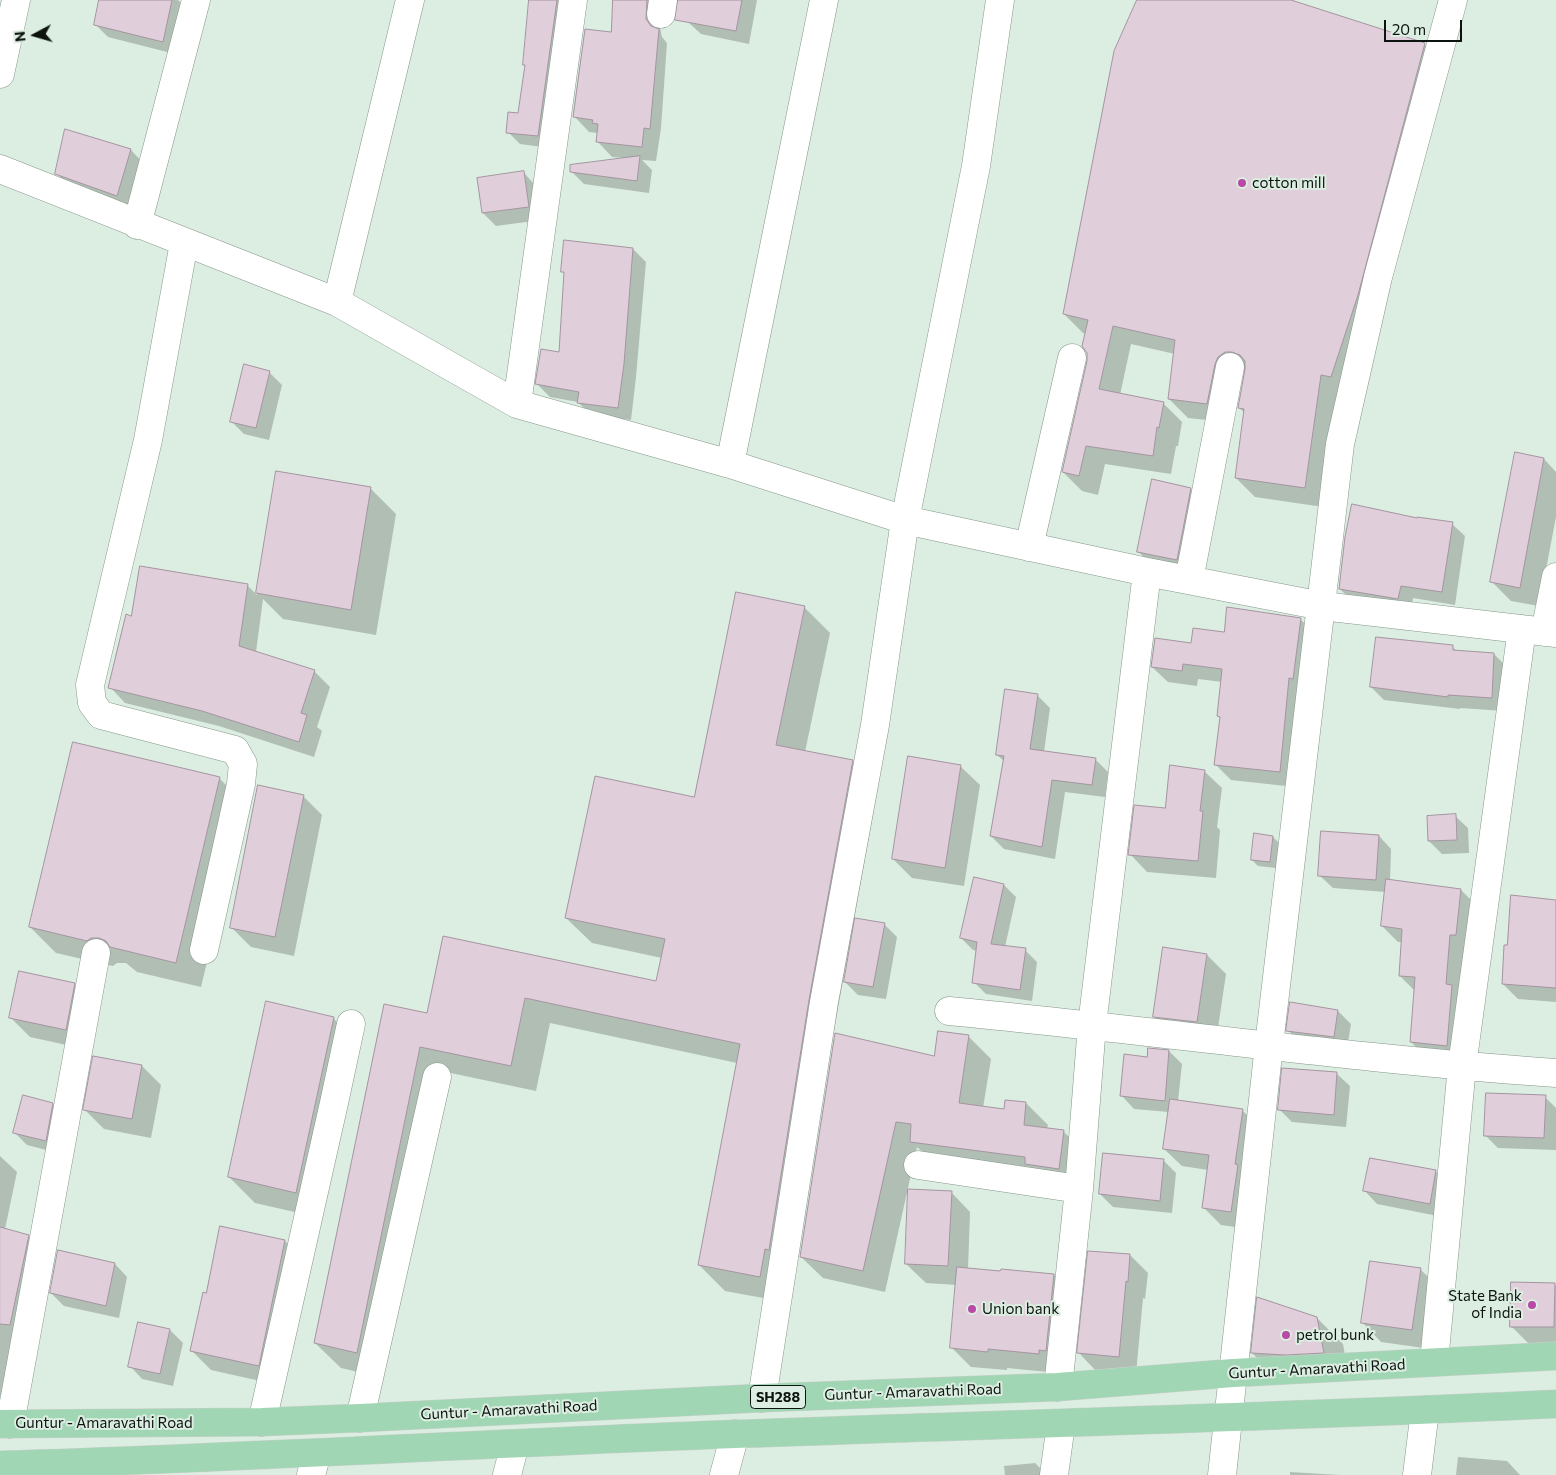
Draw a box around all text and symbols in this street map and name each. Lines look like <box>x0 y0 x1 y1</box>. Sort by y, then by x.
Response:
north arrow <box>10 10 60 60</box>
scale bar <box>1386 10 1464 42</box>
text: 20 m <box>1392 20 1426 38</box>
text: N <box>11 31 29 43</box>
place label: cotton mill <box>1252 174 1325 192</box>
marker: cotton mill <box>1236 177 1248 189</box>
place label: State Bank of India <box>1448 1287 1522 1322</box>
marker: State Bank of India <box>1526 1299 1538 1311</box>
place label: Union bank <box>982 1300 1059 1318</box>
marker: Union bank <box>966 1303 978 1315</box>
place label: petrol bunk <box>1296 1326 1374 1344</box>
marker: petrol bunk <box>1280 1329 1292 1341</box>
street label: Guntur - Amaravathi Road <box>1228 1355 1406 1383</box>
street label: Guntur - Amaravathi Road <box>824 1380 1002 1404</box>
road number: SH288 <box>750 1385 806 1408</box>
street label: Guntur - Amaravathi Road <box>420 1396 598 1424</box>
street label: Guntur - Amaravathi Road <box>15 1414 193 1432</box>

